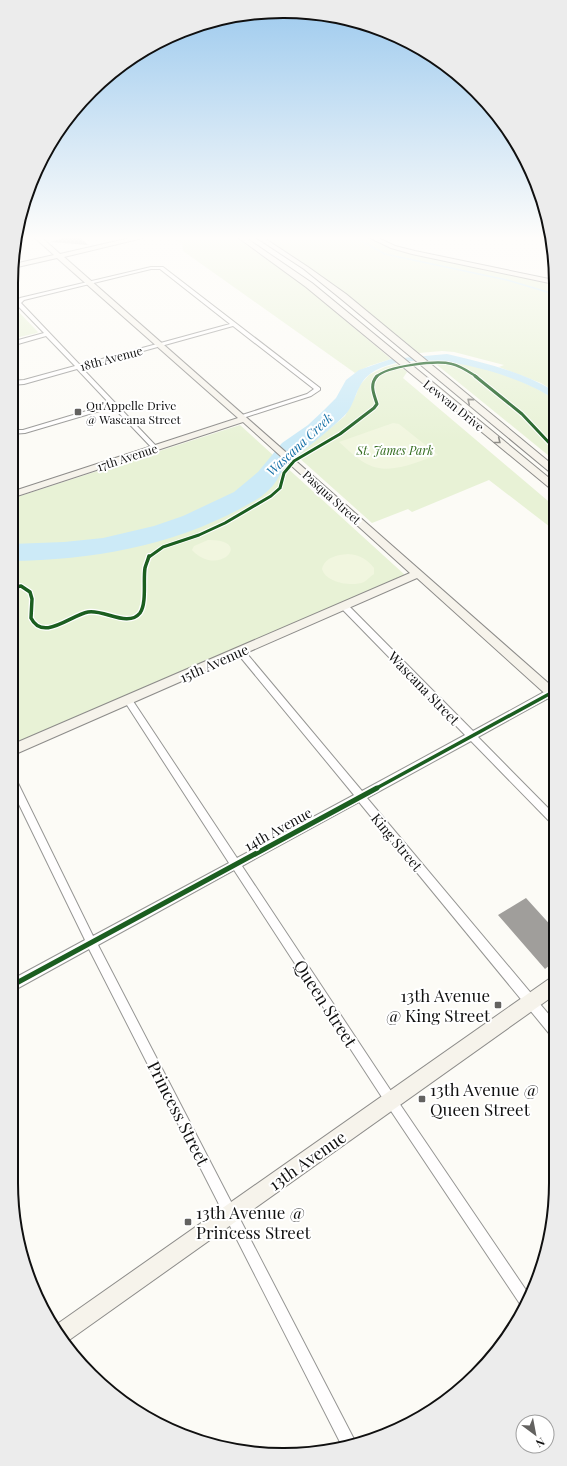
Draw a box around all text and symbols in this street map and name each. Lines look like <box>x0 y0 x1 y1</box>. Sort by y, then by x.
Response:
street label: 18th Avenue <box>78 342 144 374</box>
street label: Lewvan Drive <box>420 376 488 434</box>
place label: Qu'Appelle Drive @ Wascana Street <box>86 397 181 427</box>
one-way arrow <box>468 399 475 406</box>
marker: Qu'Appelle Drive @ Wascana Street <box>73 407 83 417</box>
water label: Wascana Creek <box>262 409 336 479</box>
one-way arrow <box>493 436 500 443</box>
street label: 17th Avenue <box>95 440 159 474</box>
park label: St. James Park <box>356 442 433 458</box>
street label: Pasqua Street <box>300 467 365 528</box>
street label: 15th Avenue <box>177 639 251 687</box>
street label: Wascana Street <box>383 646 465 730</box>
street label: 14th Avenue <box>241 803 315 855</box>
street label: King Street <box>367 809 427 876</box>
street label: Queen Street <box>290 955 363 1052</box>
place label: 13th Avenue @ King Street <box>386 984 491 1026</box>
marker: 13th Avenue @ King Street <box>493 1000 503 1010</box>
street label: Princess Street <box>143 1057 215 1170</box>
place label: 13th Avenue @ Queen Street <box>430 1078 539 1120</box>
marker: 13th Avenue @ Queen Street <box>417 1094 427 1104</box>
street label: 13th Avenue <box>264 1125 350 1195</box>
place label: 13th Avenue @ Princess Street <box>196 1201 312 1243</box>
marker: 13th Avenue @ Princess Street <box>183 1217 193 1227</box>
north arrow <box>515 1414 555 1454</box>
text: N <box>533 1434 548 1451</box>

